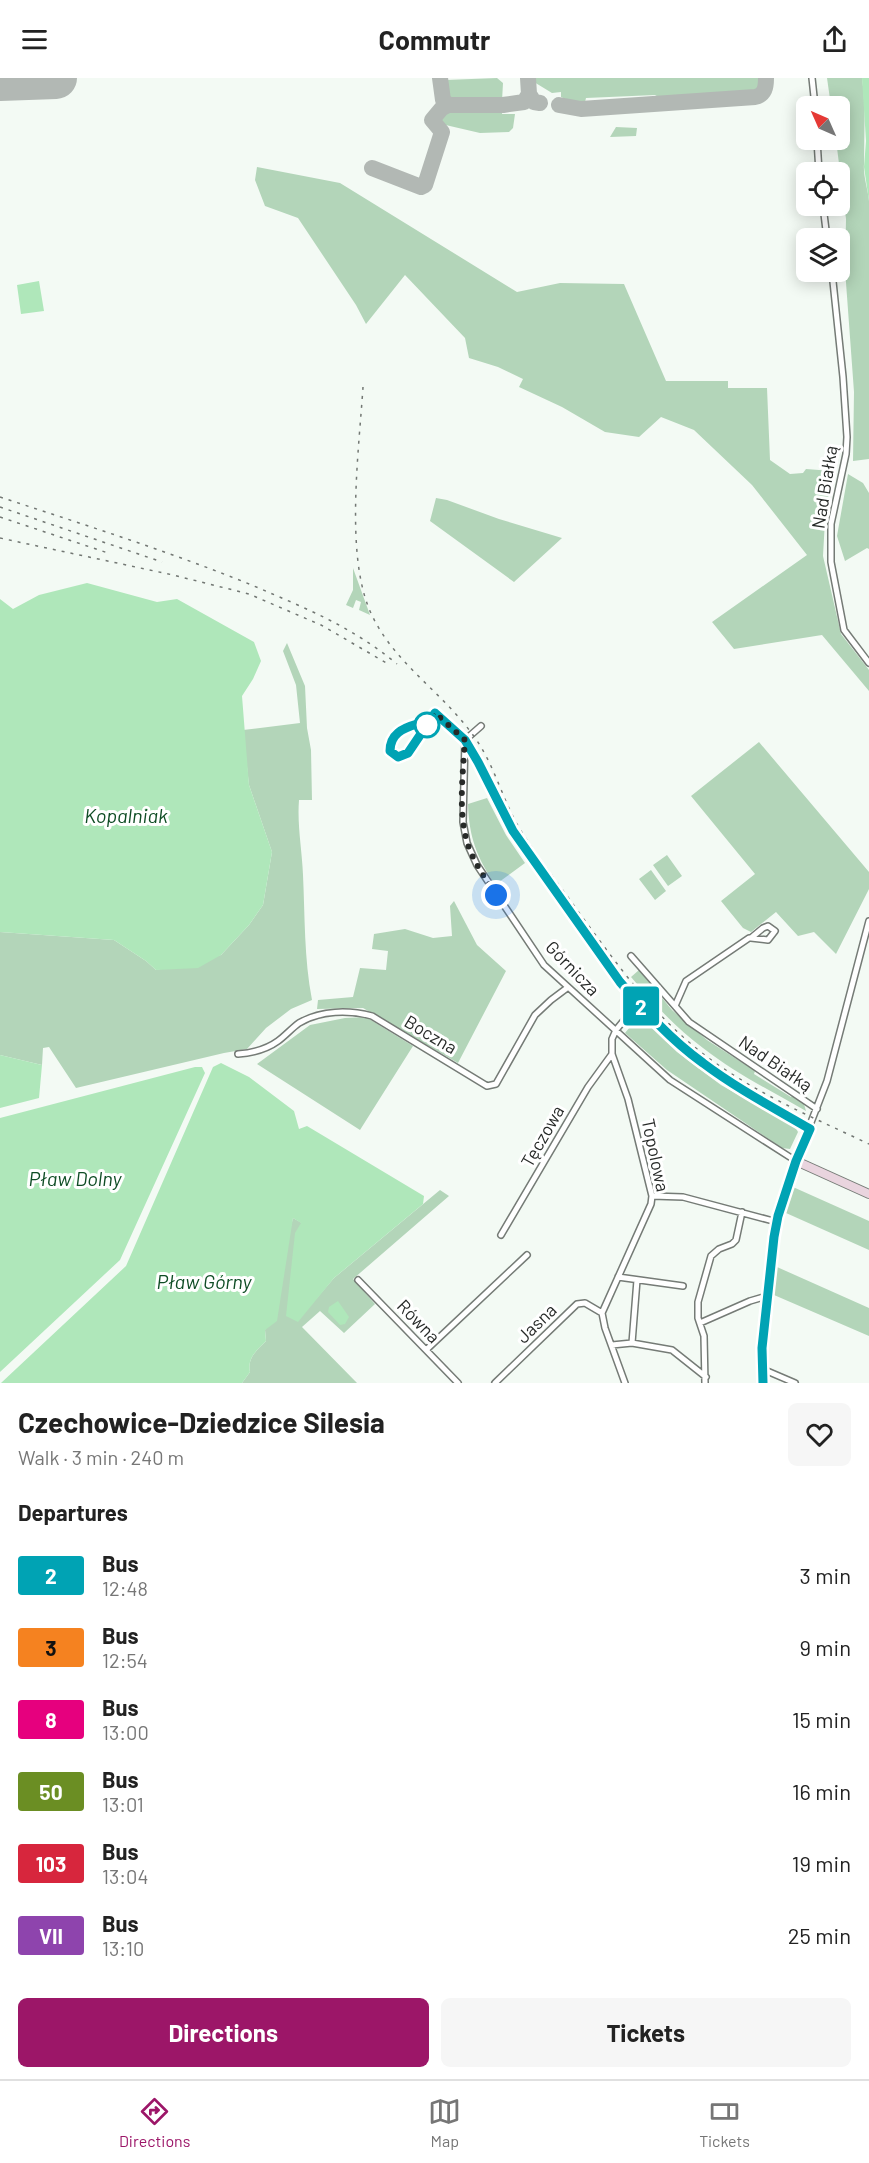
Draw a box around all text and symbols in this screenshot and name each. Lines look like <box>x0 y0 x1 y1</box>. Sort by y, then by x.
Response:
icon: menu <box>18 23 51 56</box>
text: Commutr <box>379 23 490 55</box>
icon: share <box>818 23 851 56</box>
north arrow <box>796 96 850 150</box>
map controls <box>796 96 850 282</box>
button: locate <box>796 162 850 216</box>
button: layers <box>796 228 850 282</box>
street label: Nad Białką <box>807 444 841 530</box>
unlabelled marker <box>414 712 440 738</box>
water label: Kopalniak <box>84 803 168 827</box>
your location <box>481 880 511 910</box>
street label: Górnicza <box>541 936 605 1000</box>
line badge: 2 <box>622 986 660 1026</box>
text: 2 <box>635 994 647 1019</box>
street label: Boczna <box>401 1010 461 1058</box>
street label: Nad Białką <box>735 1030 817 1096</box>
street label: Tęczowa <box>516 1101 568 1171</box>
street label: Topolowa <box>638 1117 674 1193</box>
water label: Pław Dolny <box>29 1166 122 1190</box>
water label: Pław Górny <box>156 1269 253 1293</box>
street label: Równa <box>393 1295 445 1347</box>
street label: Jasna <box>511 1299 561 1347</box>
button: heart <box>788 1403 851 1466</box>
text: Czechowice-Dziedzice Silesia <box>18 1405 385 1439</box>
text: Walk · 3 min · 240 m <box>18 1445 184 1469</box>
text: Departures <box>18 1499 128 1525</box>
text: Bus <box>102 1550 139 1576</box>
text: 3 min <box>800 1562 851 1588</box>
text: 2 <box>45 1563 57 1588</box>
text: 12:48 <box>102 1576 148 1600</box>
text: Bus <box>102 1622 139 1648</box>
text: 9 min <box>799 1634 851 1660</box>
text: 3 <box>45 1635 57 1660</box>
text: 12:54 <box>102 1648 148 1672</box>
text: Bus <box>102 1694 139 1720</box>
text: 15 min <box>792 1706 851 1732</box>
text: 8 <box>45 1707 57 1732</box>
text: 13:00 <box>102 1720 149 1744</box>
text: Bus <box>102 1766 139 1792</box>
text: 16 min <box>792 1778 851 1804</box>
text: 50 <box>39 1779 63 1804</box>
text: 13:01 <box>102 1792 144 1816</box>
text: Bus <box>102 1838 139 1864</box>
text: 19 min <box>792 1850 851 1876</box>
text: 103 <box>36 1851 66 1876</box>
text: 13:04 <box>102 1864 148 1888</box>
text: Bus <box>102 1910 139 1936</box>
text: 25 min <box>788 1922 851 1948</box>
text: VII <box>39 1923 63 1948</box>
text: 13:10 <box>102 1936 144 1960</box>
button: Directions <box>18 1998 429 2067</box>
button: Tickets <box>441 1998 851 2067</box>
tab: Directions <box>119 2095 190 2150</box>
tab: Map <box>428 2095 461 2150</box>
tab: Tickets <box>699 2095 750 2150</box>

